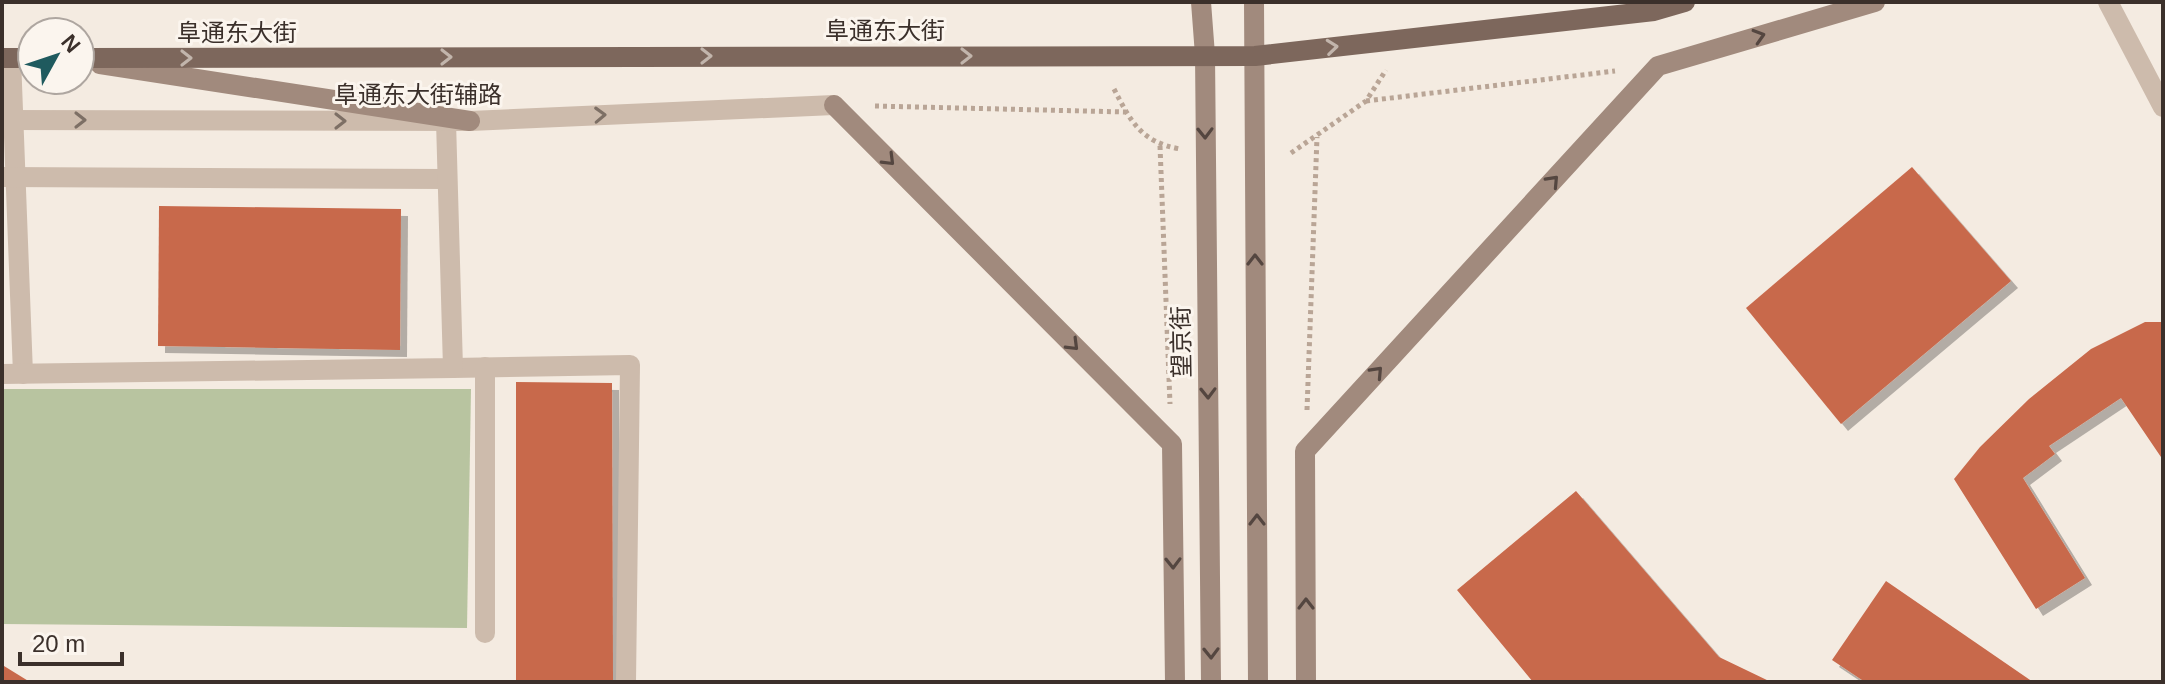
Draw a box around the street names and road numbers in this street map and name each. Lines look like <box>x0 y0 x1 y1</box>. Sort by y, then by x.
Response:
street label: 阜通东大街 <box>825 17 945 44</box>
street label: 阜通东大街 <box>177 19 297 46</box>
street label: 阜通东大街辅路 <box>334 81 502 108</box>
street label: 望京街 <box>1167 306 1195 378</box>

